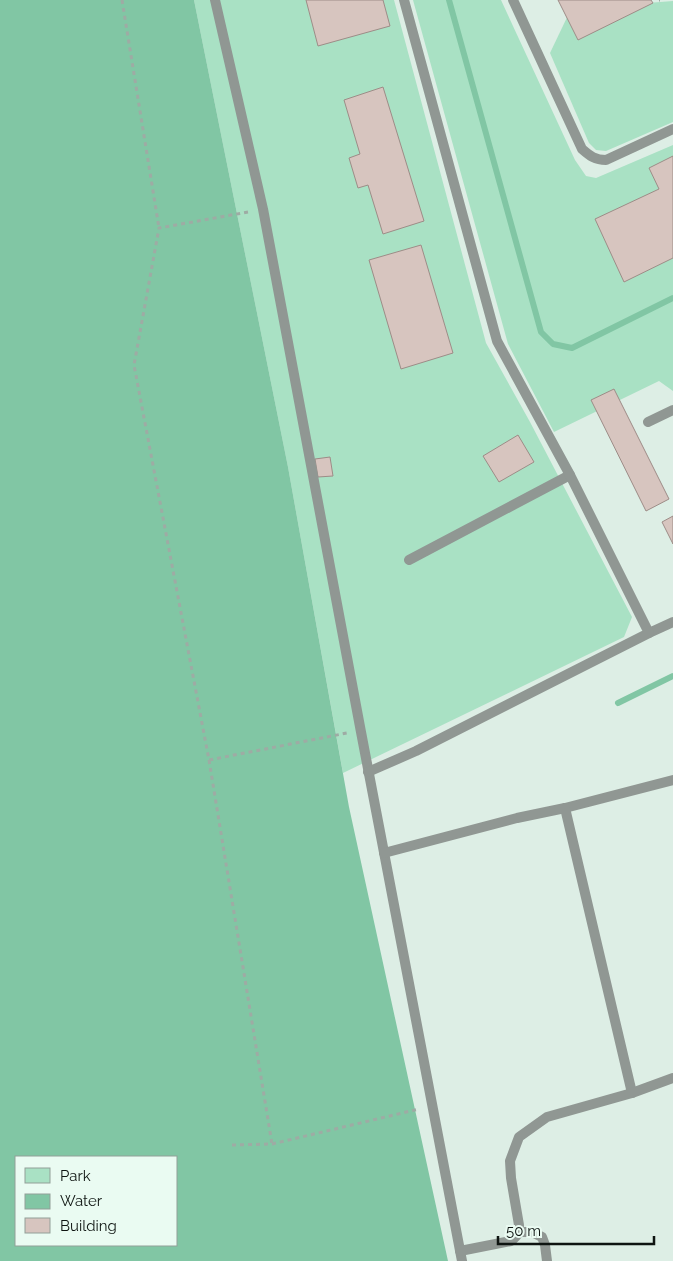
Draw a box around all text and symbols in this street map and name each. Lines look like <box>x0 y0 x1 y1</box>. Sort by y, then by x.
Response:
legend <box>15 1156 178 1246</box>
text: Park <box>60 1167 91 1185</box>
text: Water <box>60 1192 103 1210</box>
scale bar <box>498 1214 654 1246</box>
text: Building <box>60 1217 117 1235</box>
text: 50 m <box>506 1222 541 1240</box>

